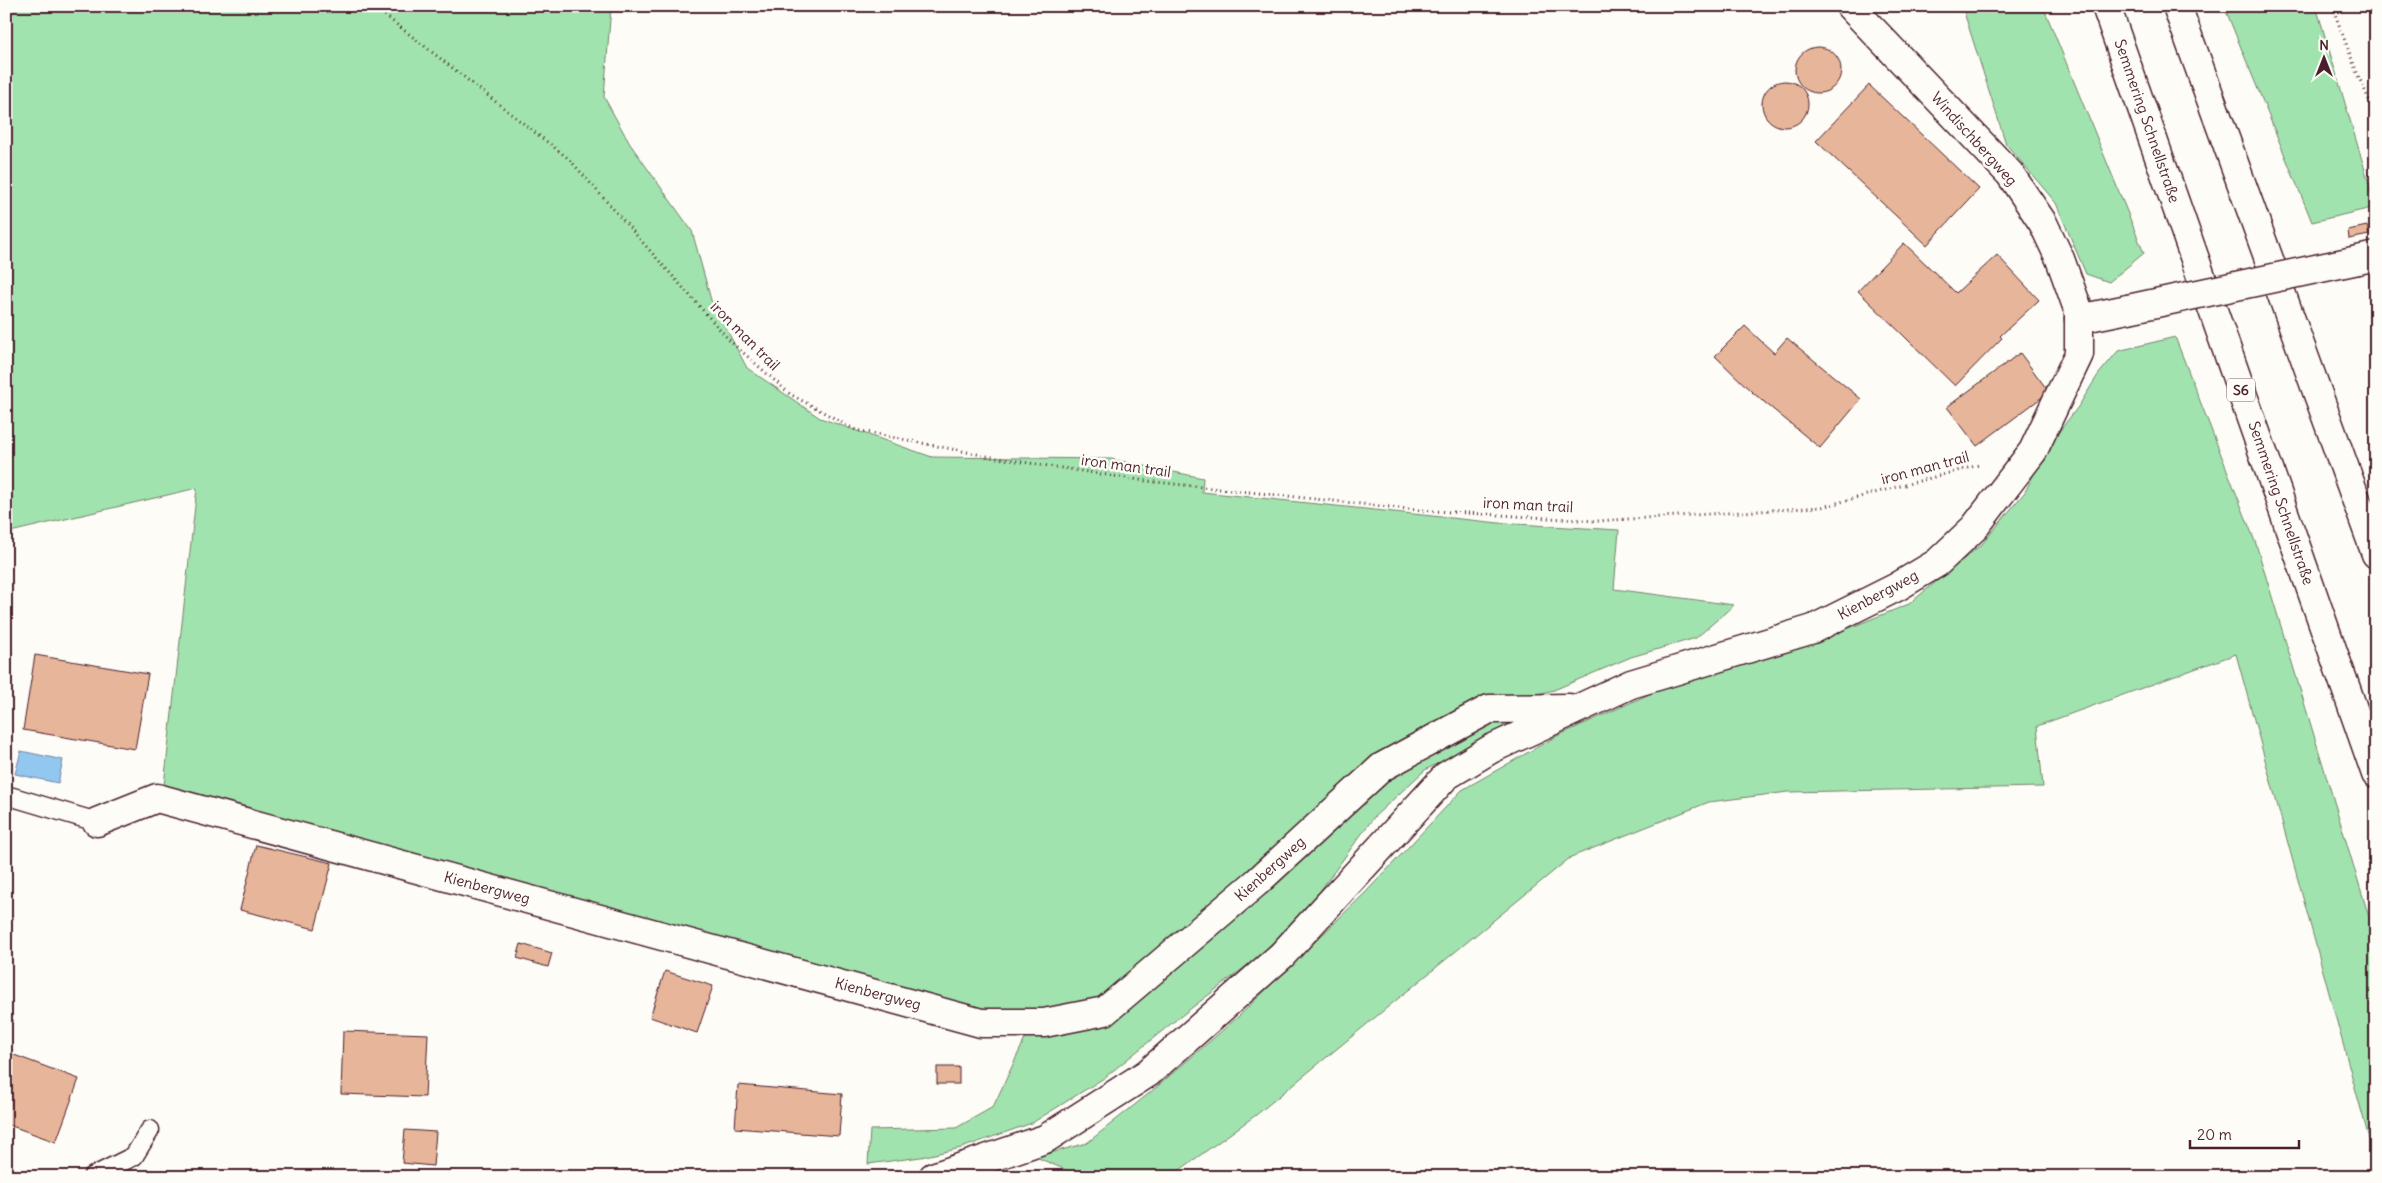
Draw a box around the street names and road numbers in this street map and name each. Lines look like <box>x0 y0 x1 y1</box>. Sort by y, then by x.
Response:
street label: Semmering Schnellstraße <box>2111 37 2184 205</box>
street label: Windischbergweg <box>1927 88 2022 190</box>
street label: iron man trail <box>707 297 784 374</box>
road number: S6 <box>2227 378 2255 402</box>
street label: Semmering Schnellstraße <box>2245 419 2318 587</box>
street label: iron man trail <box>1879 447 1971 488</box>
street label: iron man trail <box>1080 450 1172 481</box>
street label: iron man trail <box>1482 493 1574 516</box>
street label: Kienbergweg <box>1834 565 1921 624</box>
street label: Kienbergweg <box>1230 832 1309 905</box>
street label: Kienbergweg <box>442 867 532 908</box>
street label: Kienbergweg <box>833 973 923 1014</box>

